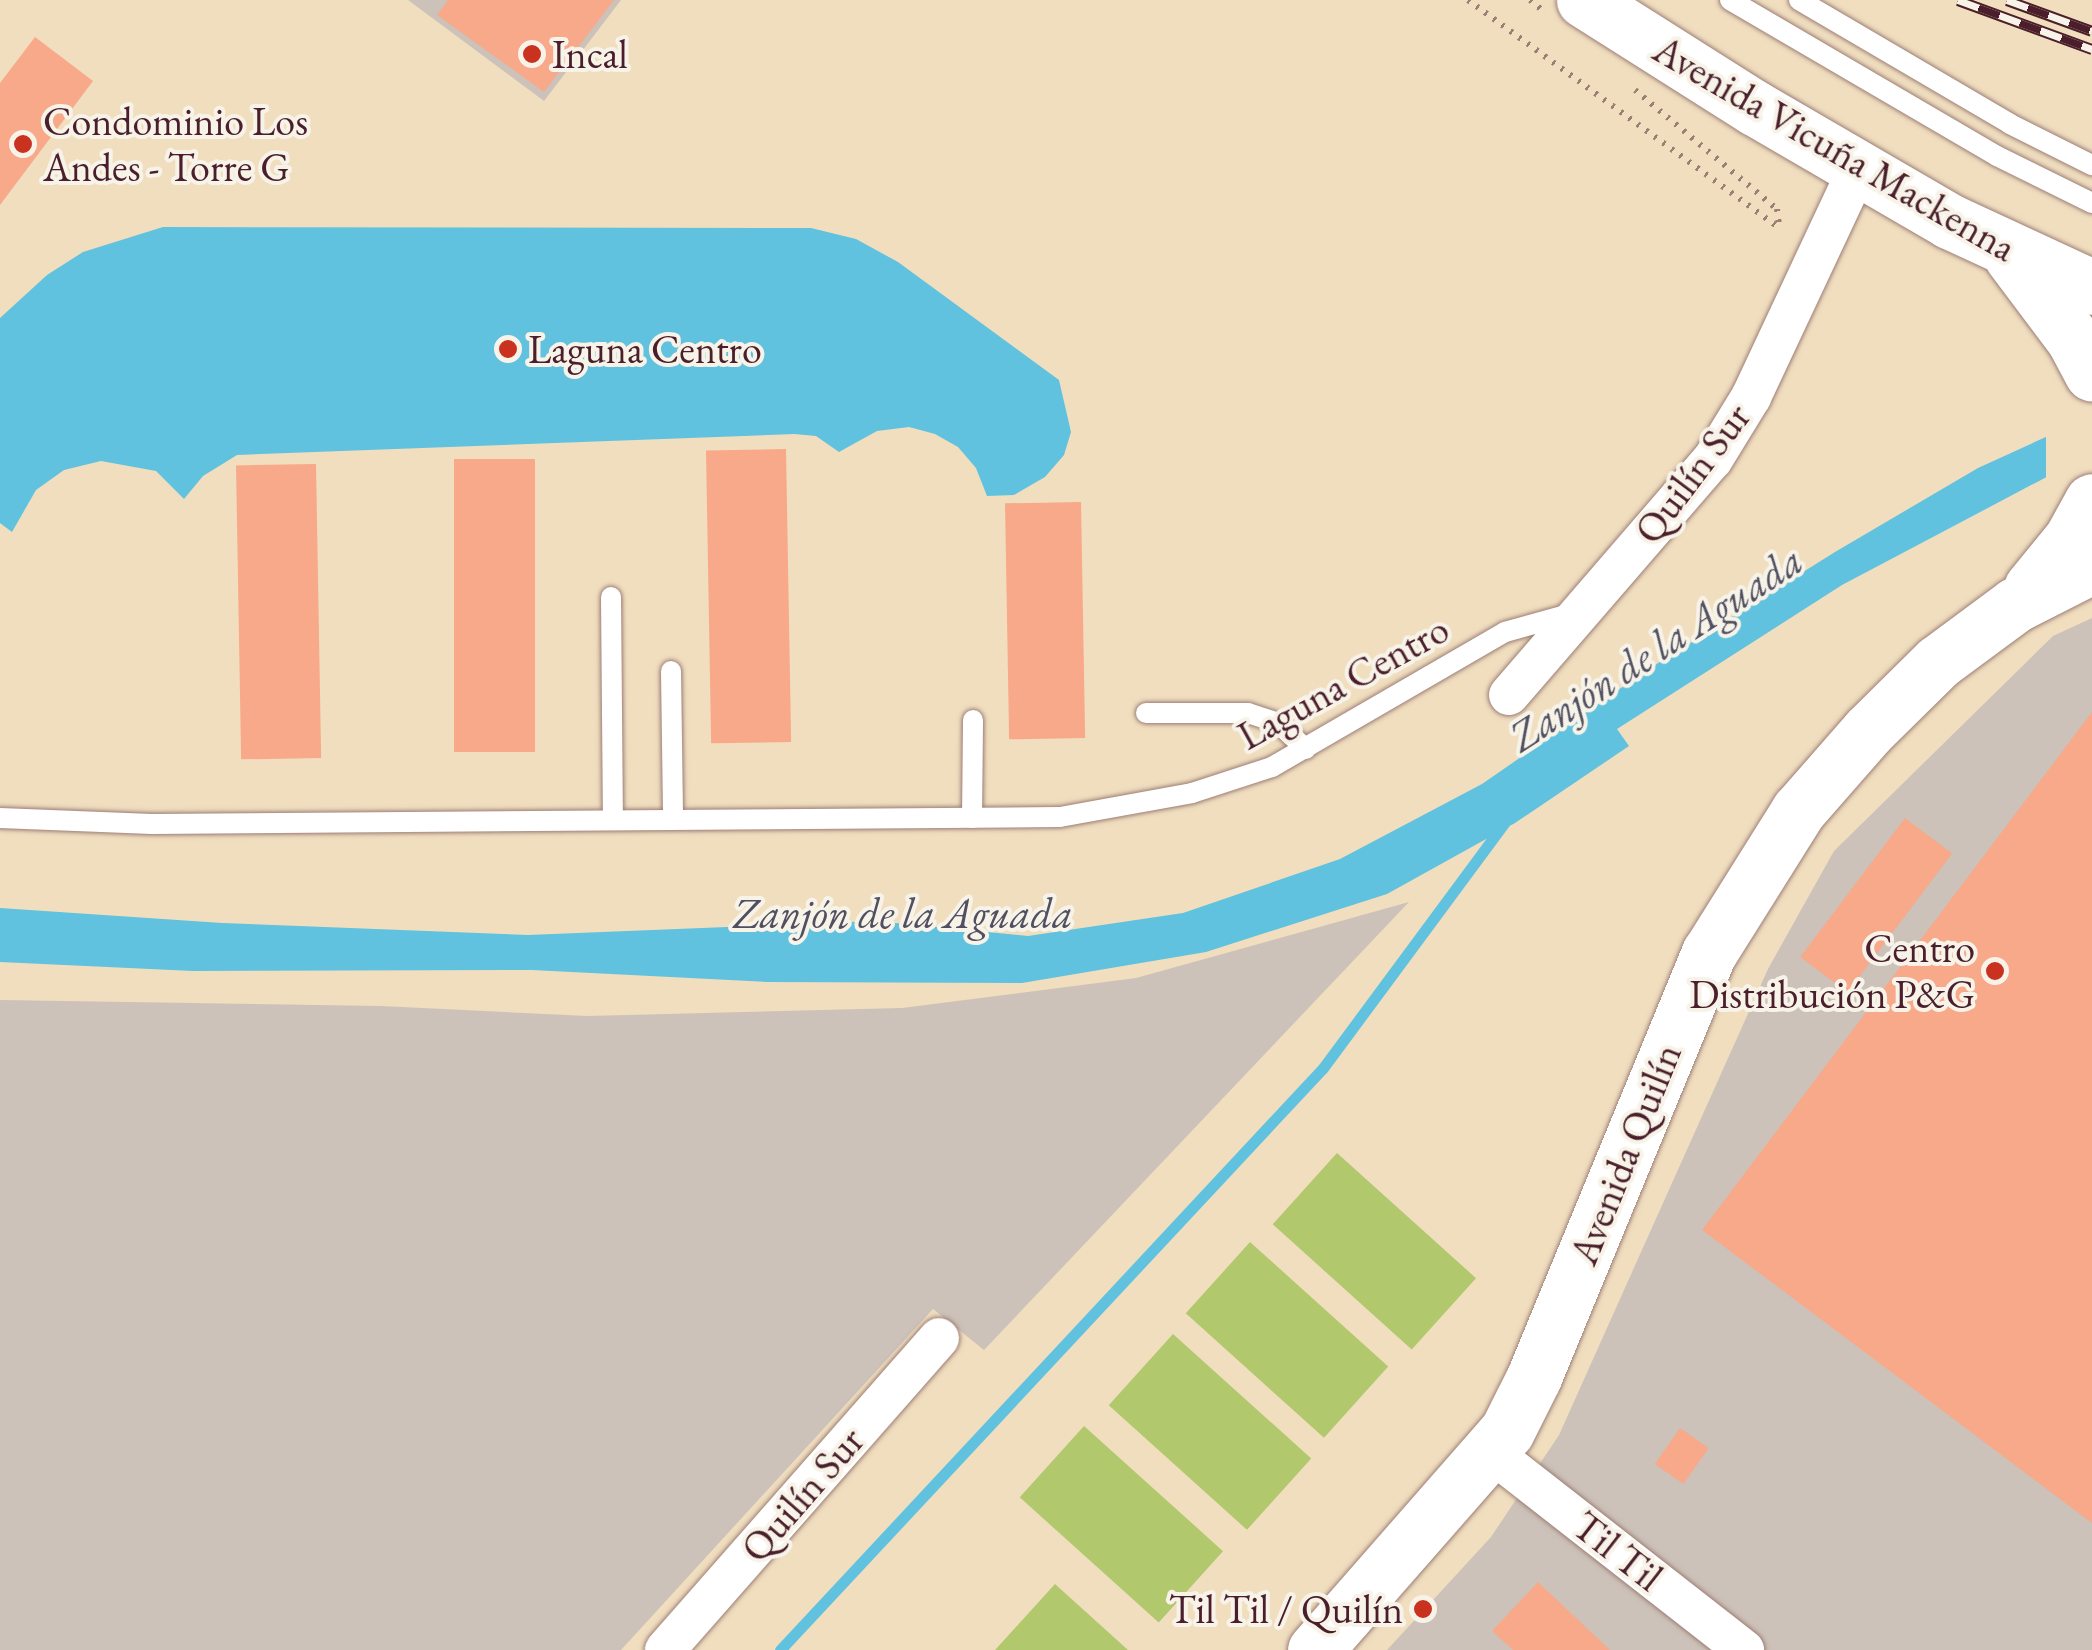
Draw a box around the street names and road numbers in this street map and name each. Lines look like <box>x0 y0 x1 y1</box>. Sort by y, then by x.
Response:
street label: Avenida Vicuña Mackenna <box>1645 25 2025 271</box>
street label: Quilín Sur <box>1624 393 1760 553</box>
street label: Laguna Centro <box>1229 604 1457 760</box>
street label: Avenida Quilín <box>1559 1037 1691 1271</box>
street label: Quilín Sur <box>730 1417 874 1571</box>
street label: Til Til <box>1564 1501 1672 1601</box>

